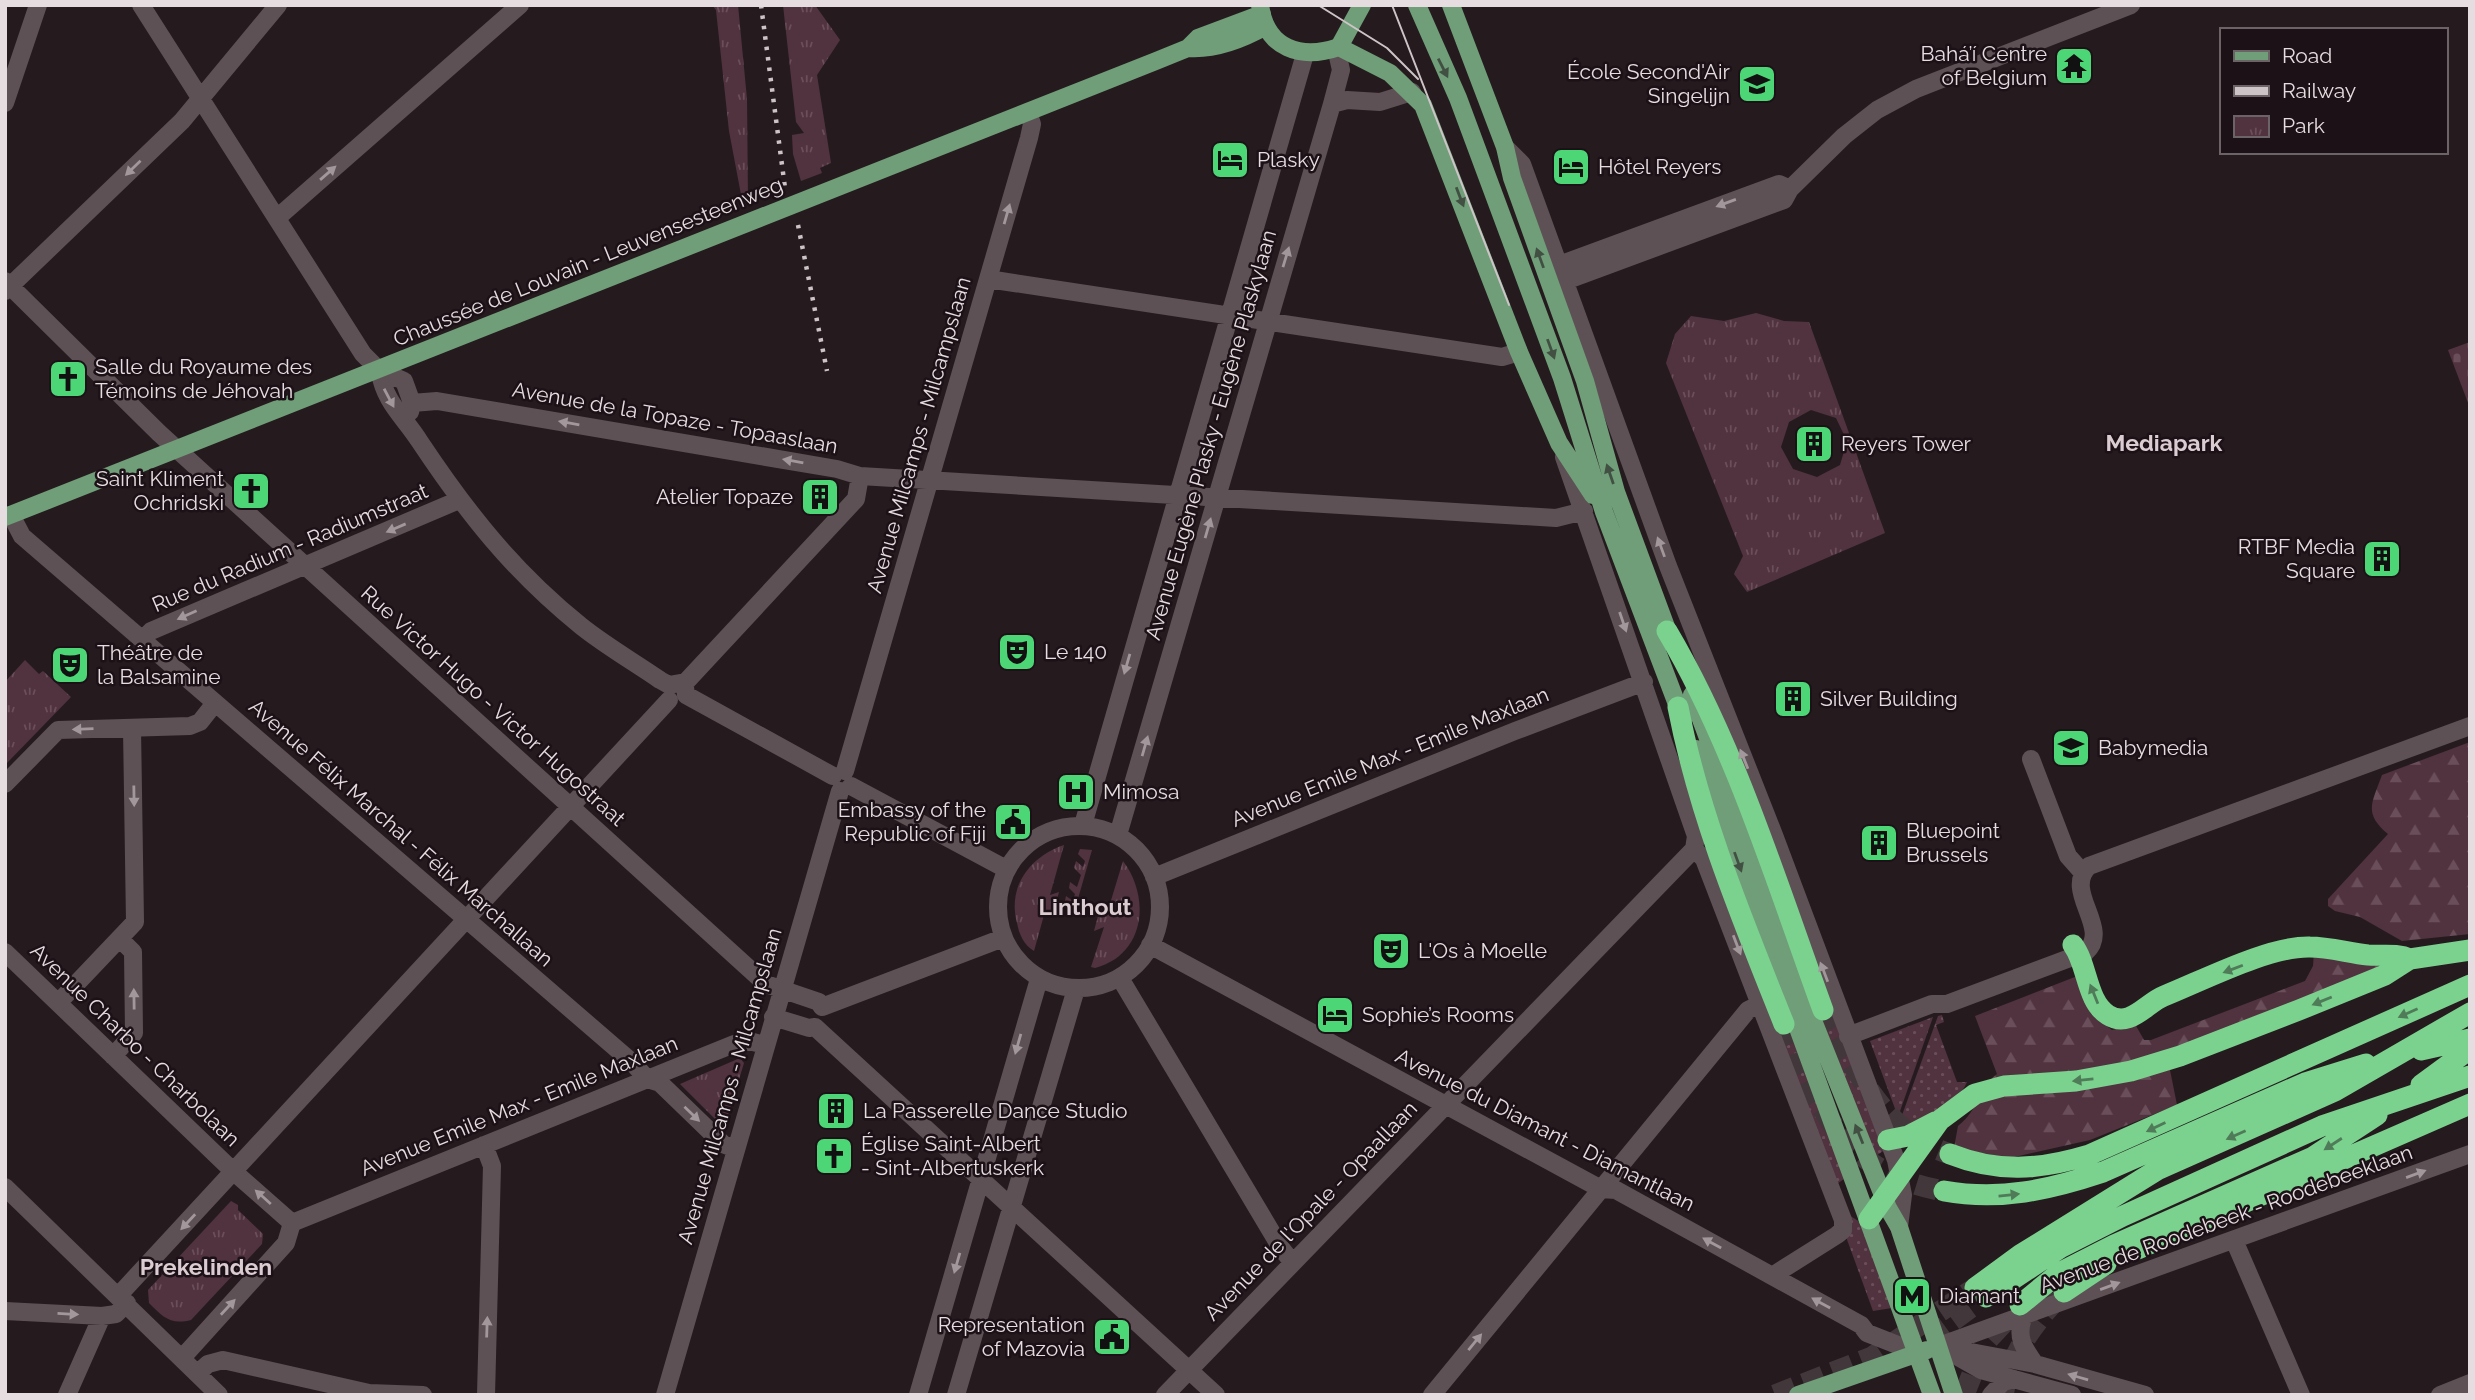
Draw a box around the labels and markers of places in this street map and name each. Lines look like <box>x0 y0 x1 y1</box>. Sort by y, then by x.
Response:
place label: Bahá’í Centre of Belgium <box>1921 41 2047 90</box>
temple icon: Bahá’í Centre of Belgium <box>2053 45 2095 87</box>
place label: École Second'Air Singelijn <box>1567 59 1731 108</box>
school or university icon: École Second'Air Singelijn <box>1736 63 1778 105</box>
hotel icon: Plasky <box>1209 139 1251 181</box>
hotel icon: Hôtel Reyers <box>1550 146 1592 188</box>
place label: Plasky <box>1257 147 1320 172</box>
place label: Hôtel Reyers <box>1598 154 1721 179</box>
place label: Salle du Royaume des Témoins de Jéhovah <box>95 354 312 403</box>
church icon: Salle du Royaume des Témoins de Jéhovah <box>47 358 89 400</box>
building icon: Reyers Tower <box>1793 423 1835 465</box>
place label: Reyers Tower <box>1841 431 1972 456</box>
place label: Saint Kliment Ochridski <box>96 466 224 515</box>
church icon: Saint Kliment Ochridski <box>230 470 272 512</box>
building icon: Atelier Topaze <box>799 476 841 518</box>
place label: Atelier Topaze <box>656 484 793 509</box>
place label: RTBF Media Square <box>2238 534 2355 583</box>
building icon: RTBF Media Square <box>2361 538 2403 580</box>
theatre icon: Le 140 <box>996 631 1038 673</box>
place label: Le 140 <box>1044 639 1107 664</box>
place label: Théâtre de la Balsamine <box>97 640 221 689</box>
theatre icon: Théâtre de la Balsamine <box>49 644 91 686</box>
building icon: Silver Building <box>1772 678 1814 720</box>
place label: Silver Building <box>1820 686 1958 711</box>
school or university icon: Babymedia <box>2050 727 2092 769</box>
place label: Babymedia <box>2098 735 2208 760</box>
hospital icon: Mimosa <box>1055 771 1097 813</box>
place label: Mimosa <box>1103 779 1179 804</box>
place label: Embassy of the Republic of Fiji <box>838 797 986 846</box>
public building icon: Embassy of the Republic of Fiji <box>992 801 1034 843</box>
place label: Bluepoint Brussels <box>1906 818 2000 867</box>
building icon: Bluepoint Brussels <box>1858 822 1900 864</box>
theatre icon: L'Os à Moelle <box>1370 930 1412 972</box>
place label: L'Os à Moelle <box>1418 938 1547 963</box>
hotel icon: Sophie’s Rooms <box>1314 994 1356 1036</box>
place label: Sophie’s Rooms <box>1362 1002 1514 1027</box>
building icon: La Passerelle Dance Studio <box>815 1090 857 1132</box>
place label: La Passerelle Dance Studio <box>863 1098 1127 1123</box>
place label: Église Saint-Albert - Sint-Albertuskerk <box>861 1131 1044 1180</box>
church icon: Église Saint-Albert - Sint-Albertuskerk <box>813 1135 855 1177</box>
metro station icon: Diamant <box>1891 1275 1933 1317</box>
place label: Diamant <box>1939 1283 2020 1308</box>
place label: Representation of Mazovia <box>938 1312 1085 1361</box>
public building icon: Representation of Mazovia <box>1091 1316 1133 1358</box>

